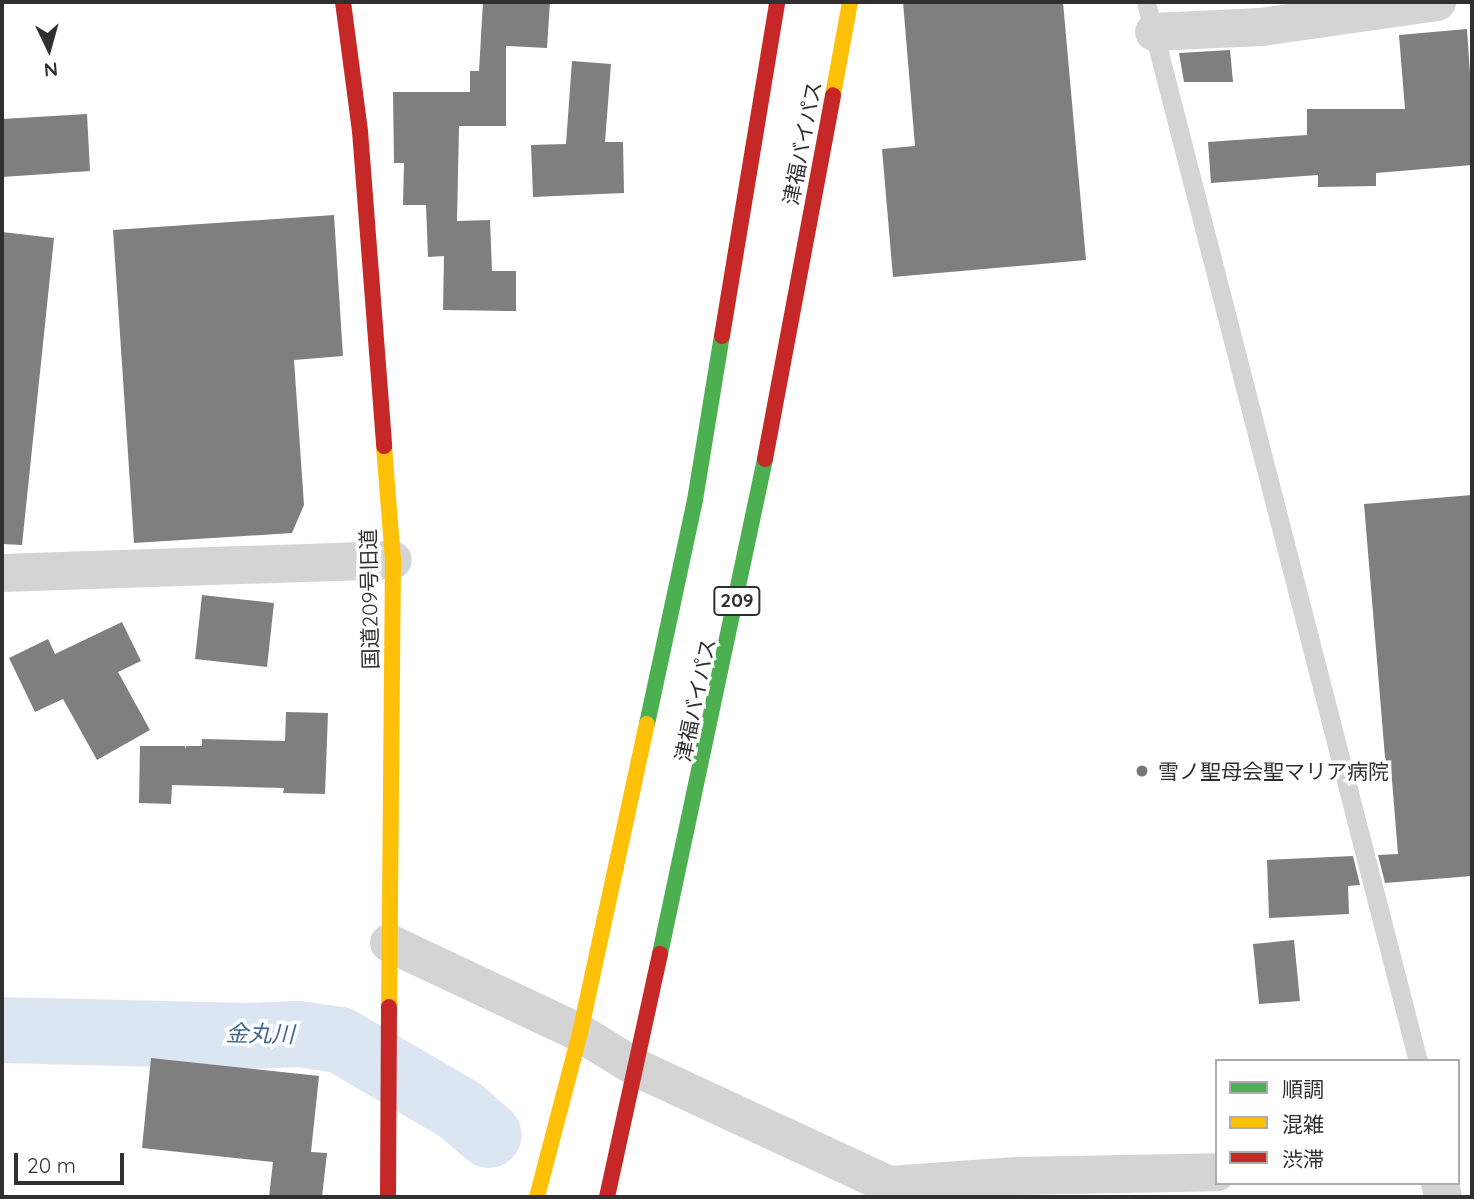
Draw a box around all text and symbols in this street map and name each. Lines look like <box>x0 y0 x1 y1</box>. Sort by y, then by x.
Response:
north arrow <box>14 14 84 84</box>
text: N <box>43 57 59 82</box>
street label: 津福バイパス <box>778 79 826 207</box>
street label: 国道209号旧道 <box>355 528 383 670</box>
road number: 209 <box>712 586 762 616</box>
street label: 津福バイパス <box>670 636 720 764</box>
place label: 雪ノ聖母会聖マリア病院 <box>1158 758 1389 784</box>
marker: 雪ノ聖母会聖マリア病院 <box>1132 761 1152 781</box>
water label: 金丸川 <box>225 1020 295 1048</box>
legend <box>1215 1059 1460 1185</box>
text: 順調 <box>1282 1076 1324 1102</box>
text: 混雑 <box>1282 1111 1324 1137</box>
scale bar <box>18 1140 128 1184</box>
text: 渋滞 <box>1282 1146 1324 1172</box>
text: 20 m <box>27 1152 76 1178</box>

